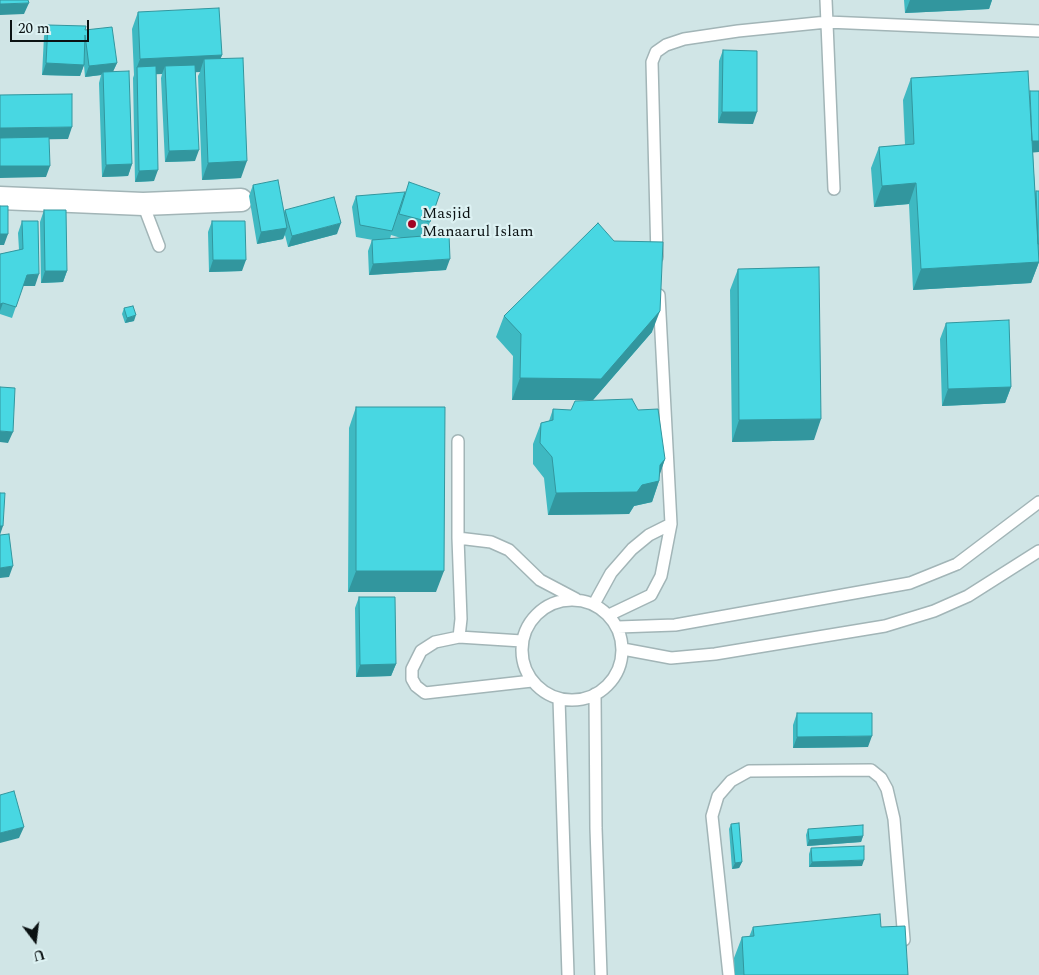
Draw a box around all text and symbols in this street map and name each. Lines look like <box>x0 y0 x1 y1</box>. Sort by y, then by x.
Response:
scale bar <box>12 10 91 42</box>
text: 20 m <box>18 17 50 40</box>
place label: Masjid Manaarul Islam <box>422 205 534 243</box>
marker: Masjid Manaarul Islam <box>406 218 418 230</box>
north arrow <box>10 915 60 965</box>
text: U <box>31 943 47 967</box>

